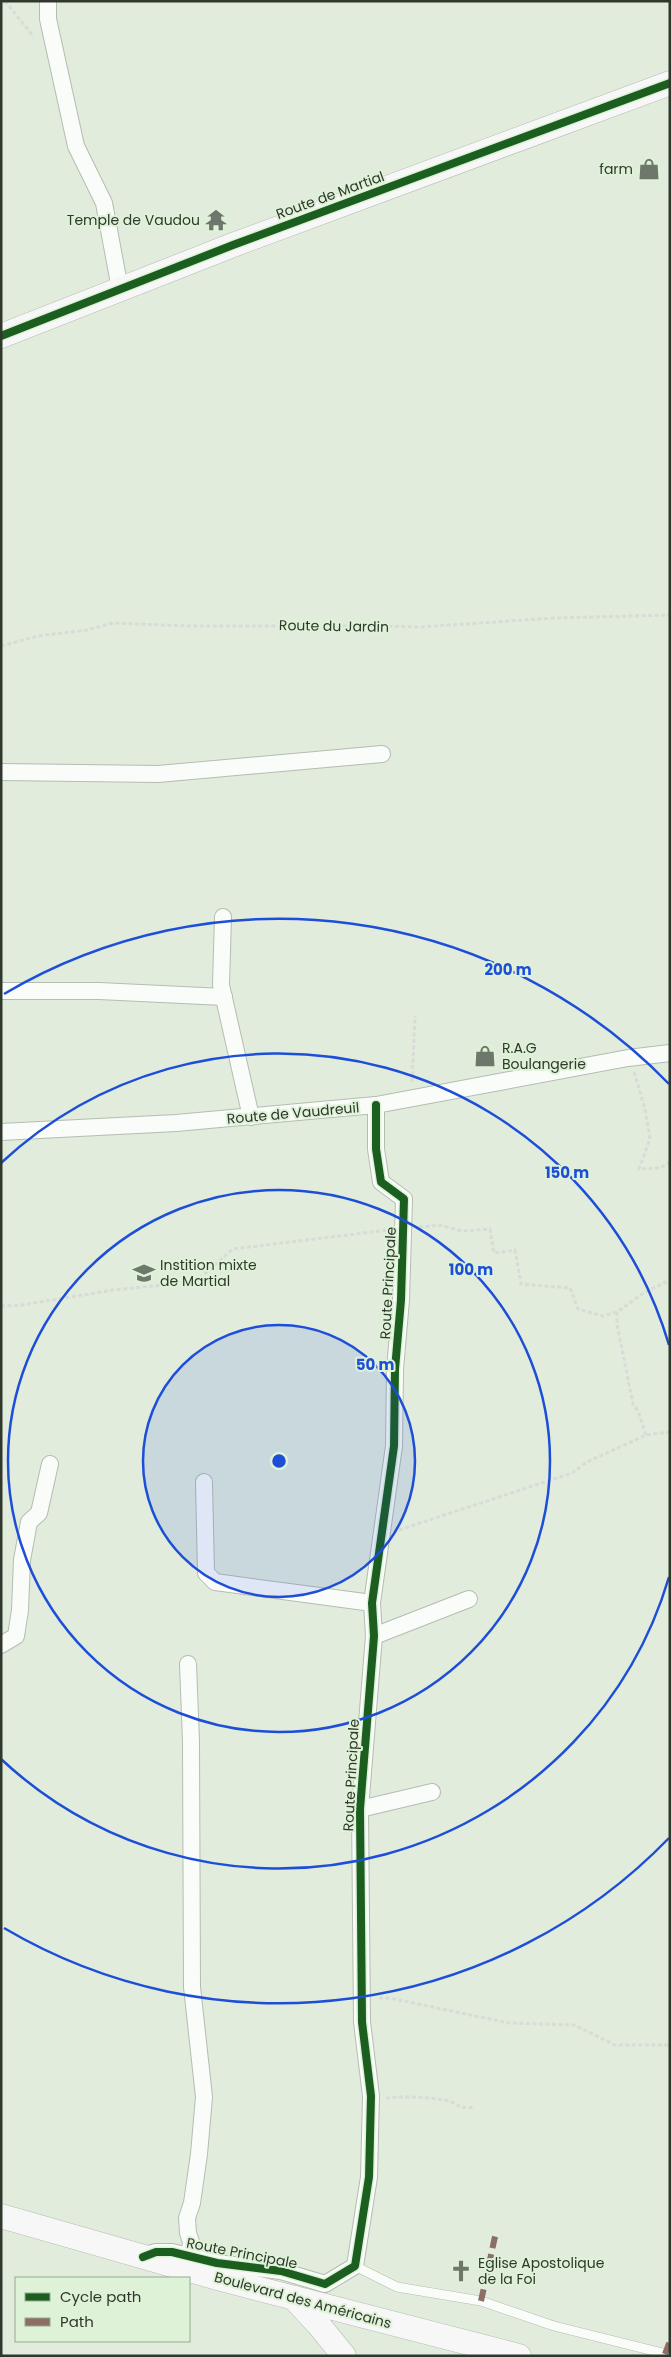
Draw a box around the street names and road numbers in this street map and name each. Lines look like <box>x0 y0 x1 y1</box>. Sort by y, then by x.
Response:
street label: Route de Martial <box>273 166 387 224</box>
street label: Route du Jardin <box>279 615 389 637</box>
street label: Route de Vaudreuil <box>226 1097 360 1129</box>
street label: Route Principale <box>375 1226 401 1340</box>
street label: Route Principale <box>338 1718 364 1832</box>
street label: Route Principale <box>185 2232 300 2274</box>
street label: Boulevard des Américains <box>212 2267 394 2333</box>

